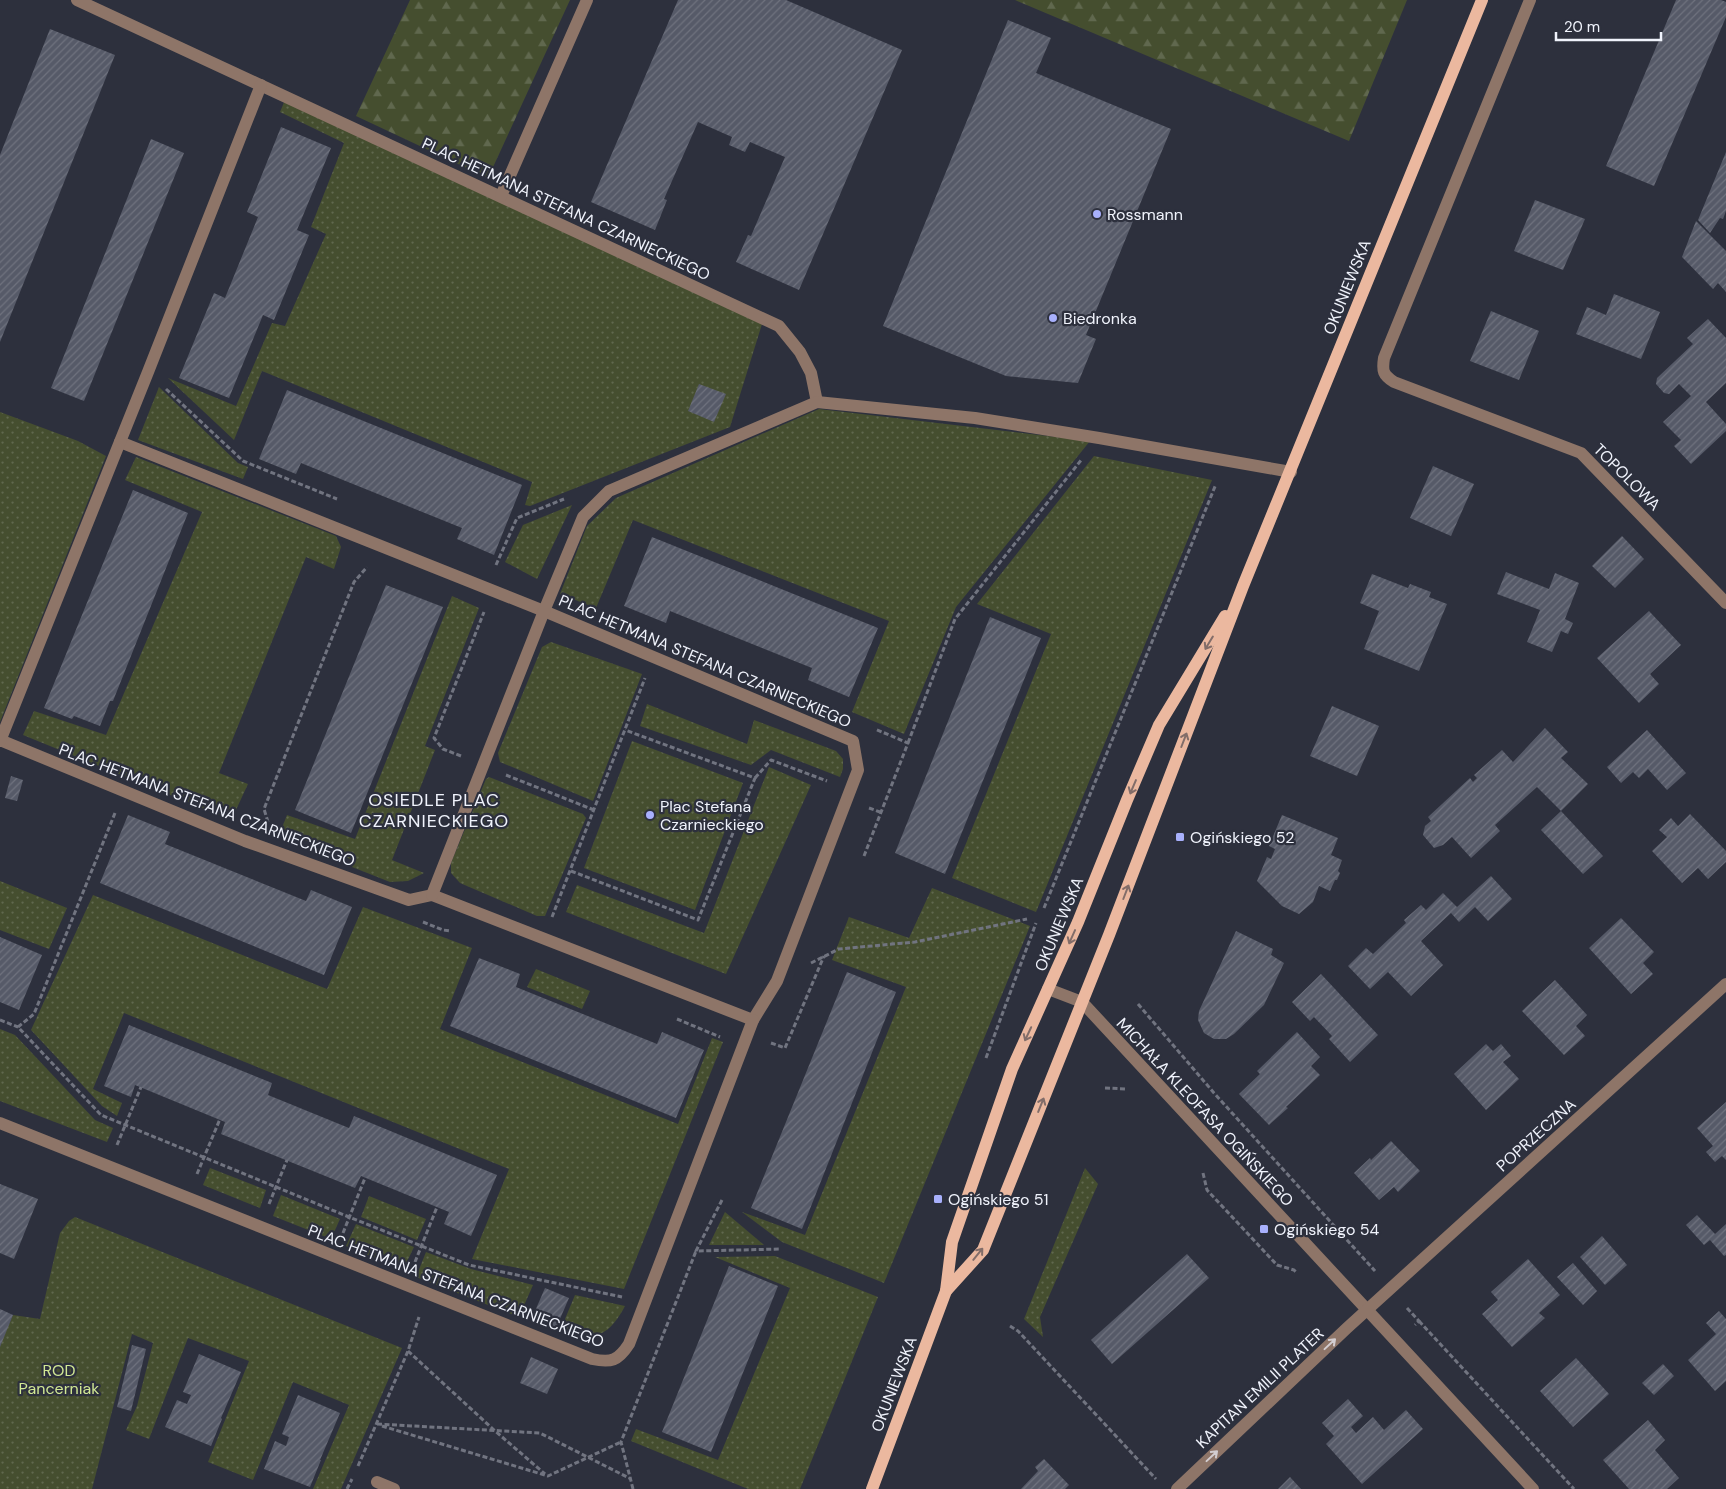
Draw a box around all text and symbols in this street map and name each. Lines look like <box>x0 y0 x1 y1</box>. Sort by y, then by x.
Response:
scale bar <box>1556 10 1661 42</box>
text: 20 m <box>1564 17 1600 37</box>
street label: PLAC HETMANA STEFANA CZARNIECKIEGO <box>419 133 713 285</box>
place label: Rossmann <box>1107 204 1183 225</box>
marker: Rossmann <box>1091 208 1103 220</box>
street label: OKUNIEWSKA <box>1318 236 1376 338</box>
place label: Biedronka <box>1063 308 1137 329</box>
marker: Biedronka <box>1047 312 1059 324</box>
street label: TOPOLOWA <box>1589 439 1665 515</box>
street label: PLAC HETMANA STEFANA CZARNIECKIEGO <box>556 590 854 732</box>
one-way arrow <box>1203 636 1213 650</box>
one-way arrow <box>1180 733 1189 749</box>
street label: PLAC HETMANA STEFANA CZARNIECKIEGO <box>56 739 358 871</box>
one-way arrow <box>1128 778 1137 794</box>
district label: OSIEDLE PLAC CZARNIECKIEGO <box>359 788 509 833</box>
place label: Plac Stefana Czarnieckiego <box>660 796 764 835</box>
marker: Plac Stefana Czarnieckiego <box>644 809 656 821</box>
place label: Ogińskiego 52 <box>1190 827 1294 848</box>
marker: Ogińskiego 52 <box>1174 831 1186 843</box>
street label: OKUNIEWSKA <box>1030 873 1088 974</box>
one-way arrow <box>1121 885 1131 900</box>
one-way arrow <box>1066 929 1076 944</box>
street label: MICHAŁA KLEOFASA OGIŃSKIEGO <box>1112 1013 1298 1211</box>
one-way arrow <box>1022 1026 1032 1041</box>
street label: POPRZECZNA <box>1492 1094 1580 1176</box>
one-way arrow <box>1036 1098 1046 1113</box>
place label: Ogińskiego 51 <box>948 1189 1048 1210</box>
marker: Ogińskiego 51 <box>932 1193 944 1205</box>
place label: Ogińskiego 54 <box>1274 1219 1379 1240</box>
street label: PLAC HETMANA STEFANA CZARNIECKIEGO <box>305 1220 607 1352</box>
marker: Ogińskiego 54 <box>1258 1223 1270 1235</box>
one-way arrow <box>973 1248 984 1261</box>
street label: KAPITAN EMILII PLATER <box>1192 1323 1328 1453</box>
street label: OKUNIEWSKA <box>866 1333 922 1435</box>
one-way arrow <box>1324 1338 1337 1350</box>
park label: ROD Pancerniak <box>19 1360 99 1399</box>
one-way arrow <box>1206 1450 1218 1462</box>

